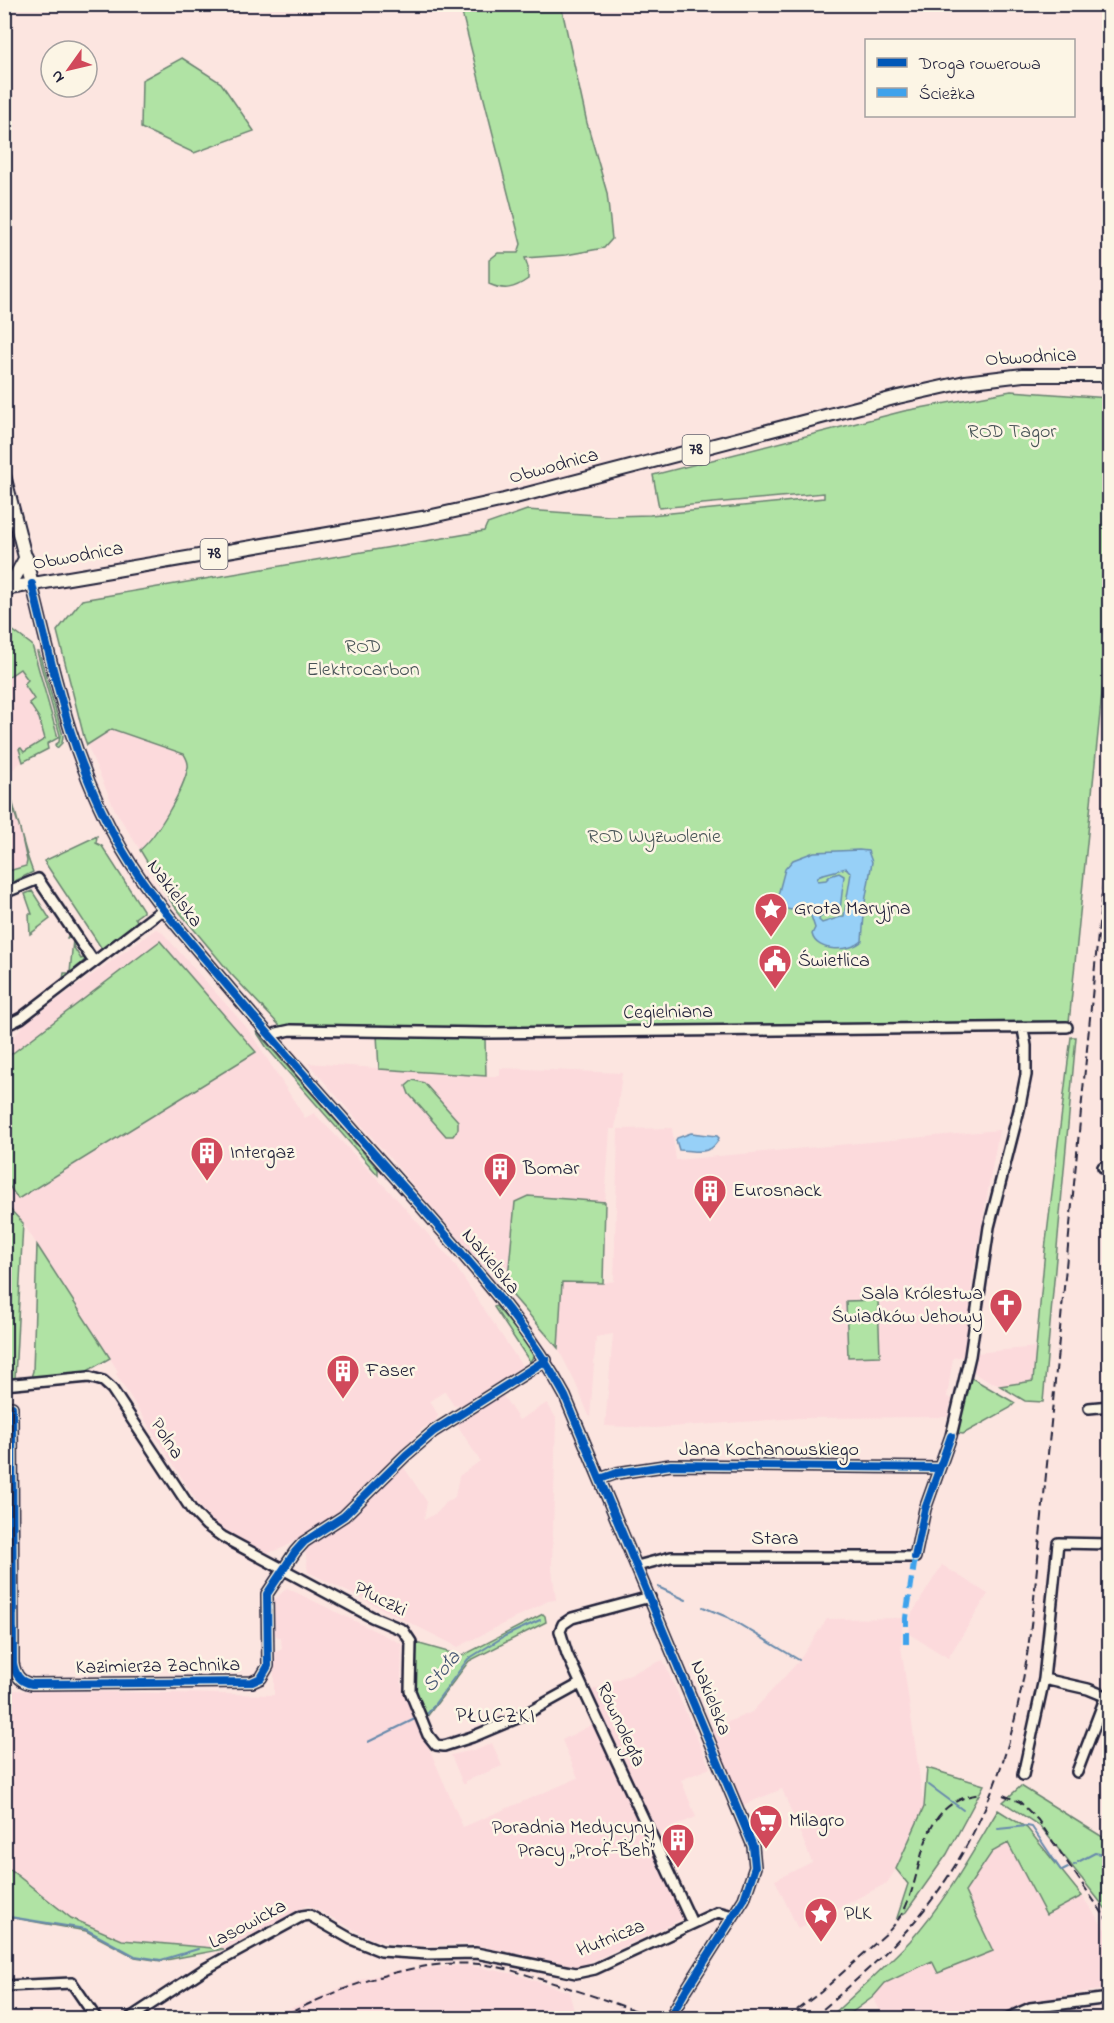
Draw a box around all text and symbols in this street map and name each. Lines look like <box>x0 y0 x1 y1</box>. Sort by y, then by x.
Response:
north arrow <box>39 39 99 99</box>
legend <box>865 39 1075 117</box>
text: Droga rowerowa <box>918 52 1041 79</box>
text: N <box>45 65 71 87</box>
text: Ścieżka <box>919 82 975 108</box>
street label: Obwodnica <box>985 341 1077 375</box>
park label: ROD Tagor <box>967 418 1057 448</box>
road number: 78 <box>682 435 710 465</box>
street label: Obwodnica <box>506 441 602 493</box>
street label: Obwodnica <box>30 535 126 579</box>
road number: 78 <box>200 539 228 569</box>
park label: ROD Elektrocarbon <box>306 633 420 685</box>
park label: ROD Wyzwolenie <box>587 823 721 852</box>
street label: Nakielska <box>139 854 209 934</box>
place icon: Grota Maryjna <box>753 891 789 938</box>
place label: Grota Maryjna <box>794 895 911 924</box>
public building icon: Świetlica <box>757 943 793 990</box>
place label: Świetlica <box>798 947 870 976</box>
street label: Cegielniana <box>623 998 713 1029</box>
building icon: Intergaz <box>189 1135 225 1182</box>
place label: Intergaz <box>230 1139 295 1169</box>
building icon: Bomar <box>482 1151 518 1198</box>
place label: Bomar <box>522 1155 580 1184</box>
building icon: Eurosnack <box>692 1173 728 1220</box>
place label: Eurosnack <box>733 1177 822 1206</box>
street label: Nakielska <box>454 1223 526 1301</box>
place label: Sala Królestwa Świadków Jehowy <box>831 1280 983 1332</box>
church icon: Sala Królestwa Świadków Jehowy <box>988 1287 1024 1334</box>
building icon: Faser <box>325 1353 361 1400</box>
place label: Faser <box>365 1357 416 1386</box>
street label: Polna <box>142 1413 190 1465</box>
street label: Jana Kochanowskiego <box>679 1436 859 1466</box>
street label: Stara <box>751 1525 799 1554</box>
street label: Płuczki <box>349 1575 411 1625</box>
water label: Stoła <box>415 1644 469 1700</box>
street label: Kazimierza Zachnika <box>76 1651 240 1683</box>
street label: Nakielska <box>682 1656 738 1740</box>
street label: Równoległa <box>587 1678 652 1772</box>
district label: PŁUCZKI <box>455 1702 537 1732</box>
supermarket icon: Milagro <box>748 1803 784 1850</box>
place label: Milagro <box>789 1807 845 1837</box>
place label: Poradnia Medycyny Pracy „Prof-Beh” <box>492 1814 655 1866</box>
building icon: Poradnia Medycyny Pracy „Prof-Beh” <box>660 1822 696 1869</box>
street label: Lasowicka <box>204 1892 292 1958</box>
place icon: PLK <box>803 1896 839 1943</box>
place label: PLK <box>844 1900 872 1929</box>
street label: Hutnicza <box>573 1912 649 1966</box>

